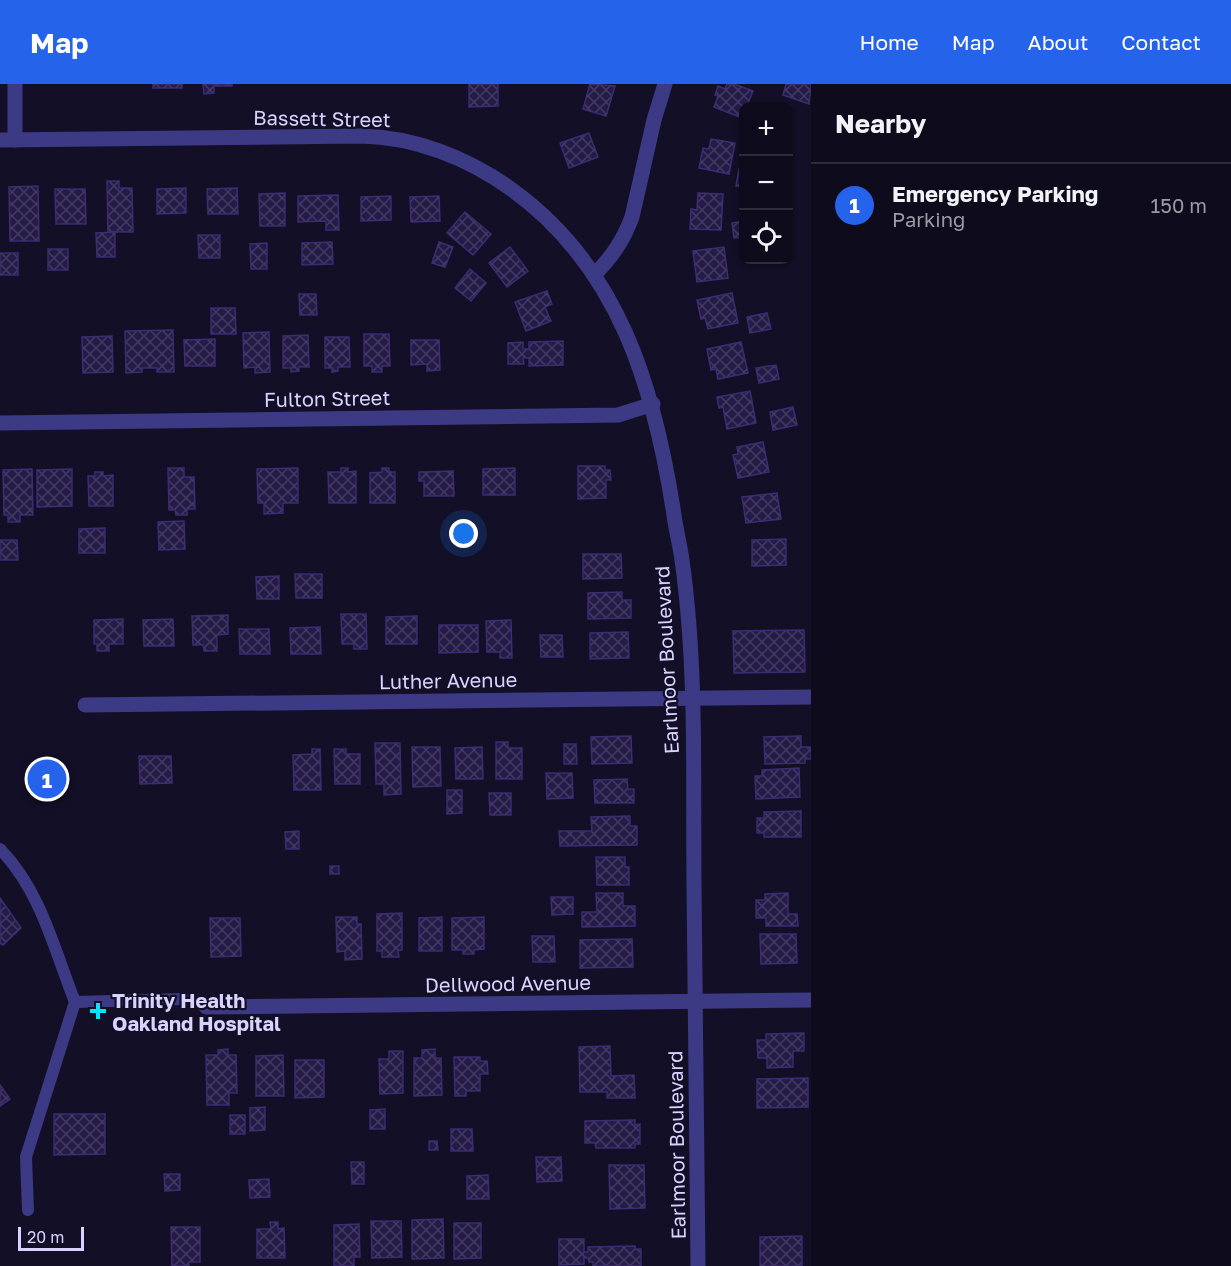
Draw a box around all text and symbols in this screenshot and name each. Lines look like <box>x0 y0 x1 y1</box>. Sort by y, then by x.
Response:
text: Map <box>30 26 88 59</box>
text: Home <box>859 29 919 55</box>
text: Map <box>952 29 995 55</box>
text: About <box>1028 29 1088 55</box>
text: Contact <box>1121 29 1201 55</box>
map controls <box>739 102 793 264</box>
button: + <box>739 102 793 156</box>
street label: Bassett Street <box>253 105 391 131</box>
text: Nearby <box>835 108 926 139</box>
button: − <box>739 156 793 210</box>
text: Emergency Parking <box>892 180 1098 207</box>
text: 1 <box>849 193 860 217</box>
text: 150 m <box>1151 193 1207 217</box>
text: Parking <box>892 207 965 231</box>
button: locate <box>739 210 793 264</box>
street label: Fulton Street <box>264 385 390 411</box>
your location <box>449 519 478 548</box>
street label: Earlmoor Boulevard <box>649 565 683 755</box>
street label: Luther Avenue <box>379 667 517 693</box>
pin: 1 <box>28 756 66 802</box>
street label: Dellwood Avenue <box>425 970 591 996</box>
place label: Trinity Health Oakland Hospital <box>112 988 281 1035</box>
marker: Trinity Health Oakland Hospital <box>89 1002 107 1020</box>
street label: Earlmoor Boulevard <box>662 1050 690 1240</box>
scale bar <box>18 1224 84 1252</box>
text: 20 m <box>27 1227 64 1247</box>

